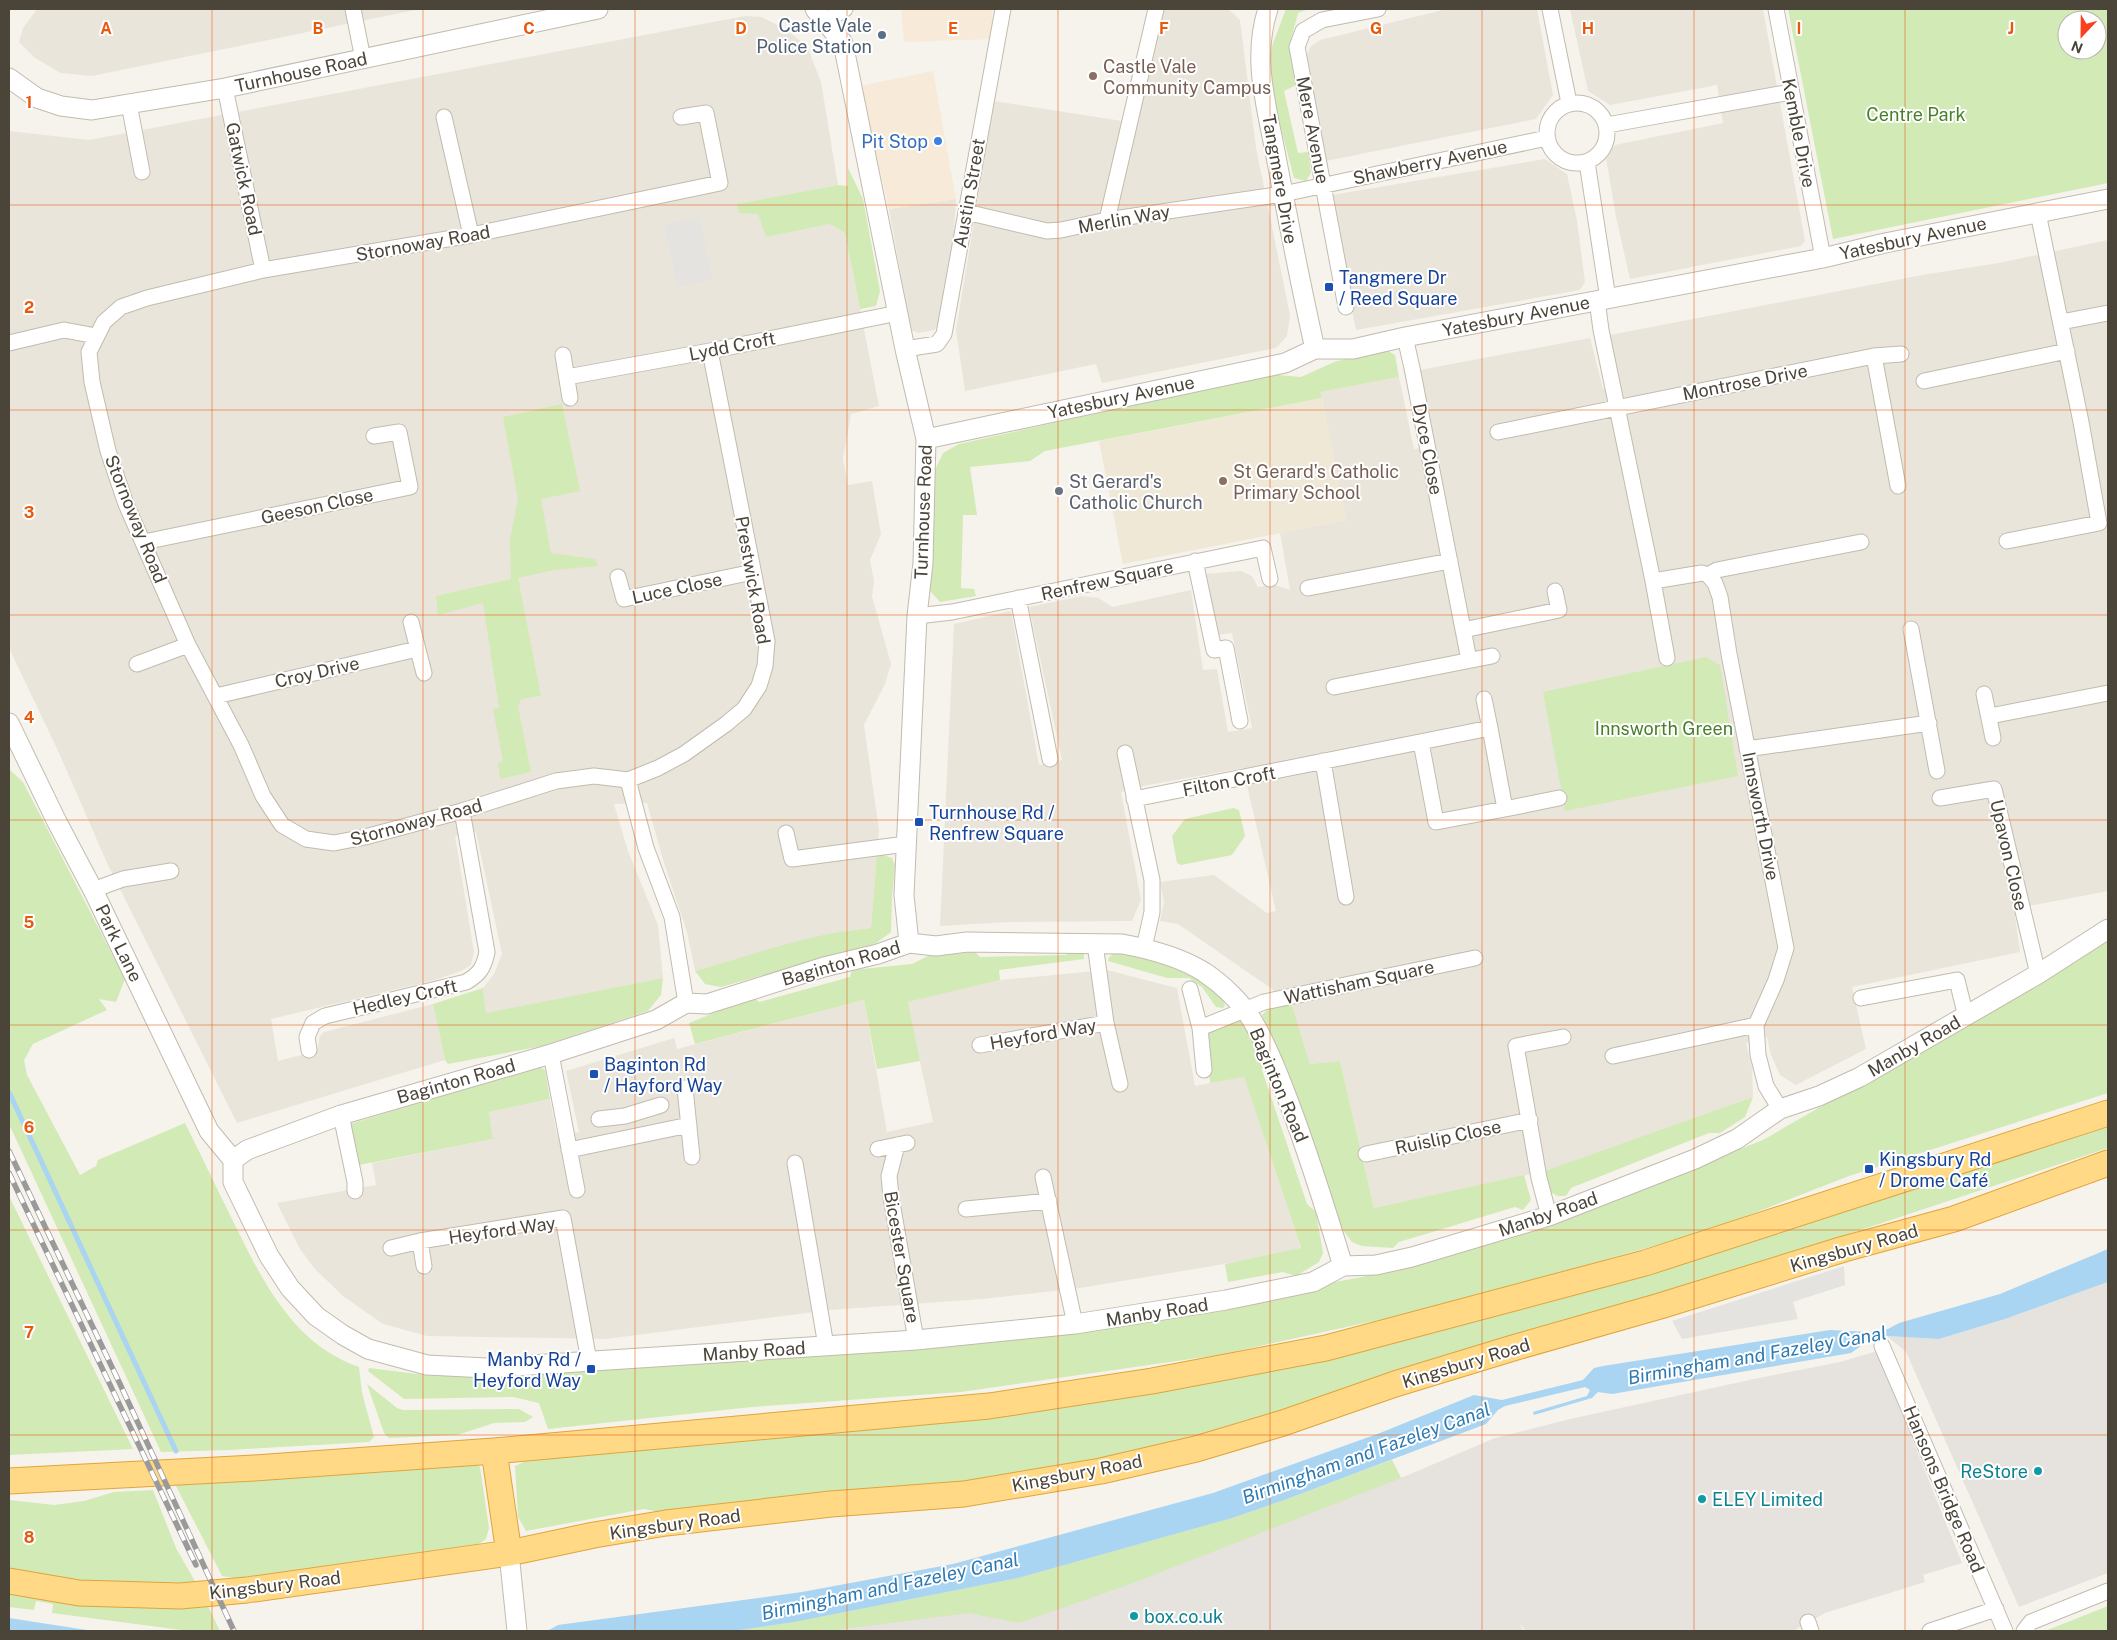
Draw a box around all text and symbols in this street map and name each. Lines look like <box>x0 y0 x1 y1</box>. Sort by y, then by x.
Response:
north arrow <box>2057 10 2107 60</box>
place label: Castle Vale Police Station <box>756 15 872 57</box>
text: A <box>100 19 112 38</box>
text: B <box>313 19 324 38</box>
text: C <box>523 19 535 38</box>
text: D <box>735 19 747 38</box>
text: E <box>948 19 958 38</box>
text: F <box>1159 19 1169 38</box>
text: G <box>1370 19 1382 38</box>
text: H <box>1582 19 1594 38</box>
text: I <box>1797 19 1801 38</box>
text: J <box>2008 19 2014 38</box>
marker: Castle Vale Police Station <box>876 29 888 41</box>
text: N <box>2069 38 2085 57</box>
street label: Turnhouse Road <box>233 48 369 96</box>
place label: Castle Vale Community Campus <box>1103 56 1271 98</box>
marker: Castle Vale Community Campus <box>1087 70 1099 82</box>
street label: Mere Avenue <box>1292 74 1334 186</box>
street label: Kemble Drive <box>1778 77 1820 189</box>
text: 1 <box>26 93 32 112</box>
park label: Centre Park <box>1866 104 1966 125</box>
street label: Tangmere Drive <box>1258 112 1302 246</box>
street label: Gatwick Road <box>222 121 266 237</box>
place label: Pit Stop <box>861 131 928 152</box>
marker: Pit Stop <box>932 135 944 147</box>
street label: Shawberry Avenue <box>1351 135 1509 189</box>
street label: Austin Street <box>949 137 989 249</box>
street label: Merlin Way <box>1076 201 1172 237</box>
street label: Yatesbury Avenue <box>1838 212 1988 264</box>
street label: Stornoway Road <box>354 221 492 265</box>
place label: Tangmere Dr / Reed Square <box>1339 267 1457 309</box>
marker: Tangmere Dr / Reed Square <box>1323 281 1335 293</box>
street label: Yatesbury Avenue <box>1441 291 1591 341</box>
text: 2 <box>24 298 34 317</box>
street label: Lydd Croft <box>687 327 777 365</box>
street label: Montrose Drive <box>1681 360 1809 404</box>
street label: Yatesbury Avenue <box>1046 371 1196 423</box>
street label: Dyce Close <box>1409 401 1447 497</box>
street label: Turnhouse Road <box>910 444 936 580</box>
street label: Stornoway Road <box>101 452 171 586</box>
place label: St Gerard's Catholic Primary School <box>1233 461 1399 503</box>
place label: St Gerard's Catholic Church <box>1069 471 1203 513</box>
marker: St Gerard's Catholic Primary School <box>1217 475 1229 487</box>
street label: Geeson Close <box>259 484 375 528</box>
marker: St Gerard's Catholic Church <box>1053 485 1065 497</box>
text: 3 <box>24 503 34 522</box>
street label: Prestwick Road <box>731 514 775 646</box>
street label: Renfrew Square <box>1039 556 1175 604</box>
street label: Luce Close <box>630 568 724 608</box>
street label: Croy Drive <box>273 652 361 692</box>
text: 4 <box>24 708 35 727</box>
park label: Innsworth Green <box>1595 718 1733 739</box>
street label: Innsworth Drive <box>1738 750 1784 882</box>
street label: Filton Croft <box>1181 762 1277 800</box>
street label: Stornoway Road <box>348 794 484 850</box>
street label: Upavon Close <box>1986 797 2032 913</box>
place label: Turnhouse Rd / Renfrew Square <box>929 802 1064 844</box>
marker: Turnhouse Rd / Renfrew Square <box>913 816 925 828</box>
street label: Park Lane <box>91 901 147 985</box>
text: 5 <box>24 913 35 932</box>
street label: Baginton Road <box>779 936 903 990</box>
street label: Wattisham Square <box>1282 956 1436 1008</box>
street label: Hedley Croft <box>351 975 459 1019</box>
street label: Manby Road <box>1864 1011 1964 1081</box>
street label: Heyford Way <box>988 1014 1098 1054</box>
street label: Baginton Road <box>1245 1025 1313 1145</box>
street label: Baginton Road <box>394 1054 518 1108</box>
place label: Baginton Rd / Hayford Way <box>604 1054 723 1096</box>
marker: Baginton Rd / Hayford Way <box>588 1068 600 1080</box>
street label: Ruislip Close <box>1393 1116 1503 1158</box>
text: 6 <box>24 1118 34 1137</box>
place label: Kingsbury Rd / Drome Café <box>1879 1149 1991 1191</box>
marker: Kingsbury Rd / Drome Café <box>1863 1163 1875 1175</box>
street label: Manby Road <box>1496 1187 1600 1241</box>
street label: Bicester Square <box>880 1189 924 1325</box>
street label: Heyford Way <box>447 1212 557 1248</box>
street label: Kingsbury Road <box>1787 1220 1921 1276</box>
street label: Manby Road <box>1104 1294 1210 1330</box>
water label: Birmingham and Fazeley Canal <box>1626 1321 1888 1389</box>
text: 7 <box>24 1323 34 1342</box>
street label: Kingsbury Road <box>1400 1334 1532 1392</box>
street label: Manby Road <box>702 1337 806 1365</box>
place label: Manby Rd / Heyford Way <box>473 1349 582 1391</box>
marker: Manby Rd / Heyford Way <box>585 1363 597 1375</box>
water label: Birmingham and Fazeley Canal <box>1239 1398 1493 1508</box>
street label: Hansons Bridge Road <box>1899 1402 1989 1576</box>
street label: Kingsbury Road <box>1010 1450 1144 1496</box>
place label: ReStore <box>1960 1461 2028 1482</box>
marker: ReStore <box>2032 1465 2044 1477</box>
place label: ELEY Limited <box>1712 1489 1823 1510</box>
marker: ELEY Limited <box>1696 1493 1708 1505</box>
street label: Kingsbury Road <box>608 1504 742 1544</box>
text: 8 <box>24 1528 35 1547</box>
water label: Birmingham and Fazeley Canal <box>759 1548 1021 1624</box>
street label: Kingsbury Road <box>208 1567 342 1603</box>
place label: box.co.uk <box>1144 1606 1223 1627</box>
marker: box.co.uk <box>1128 1610 1140 1622</box>

